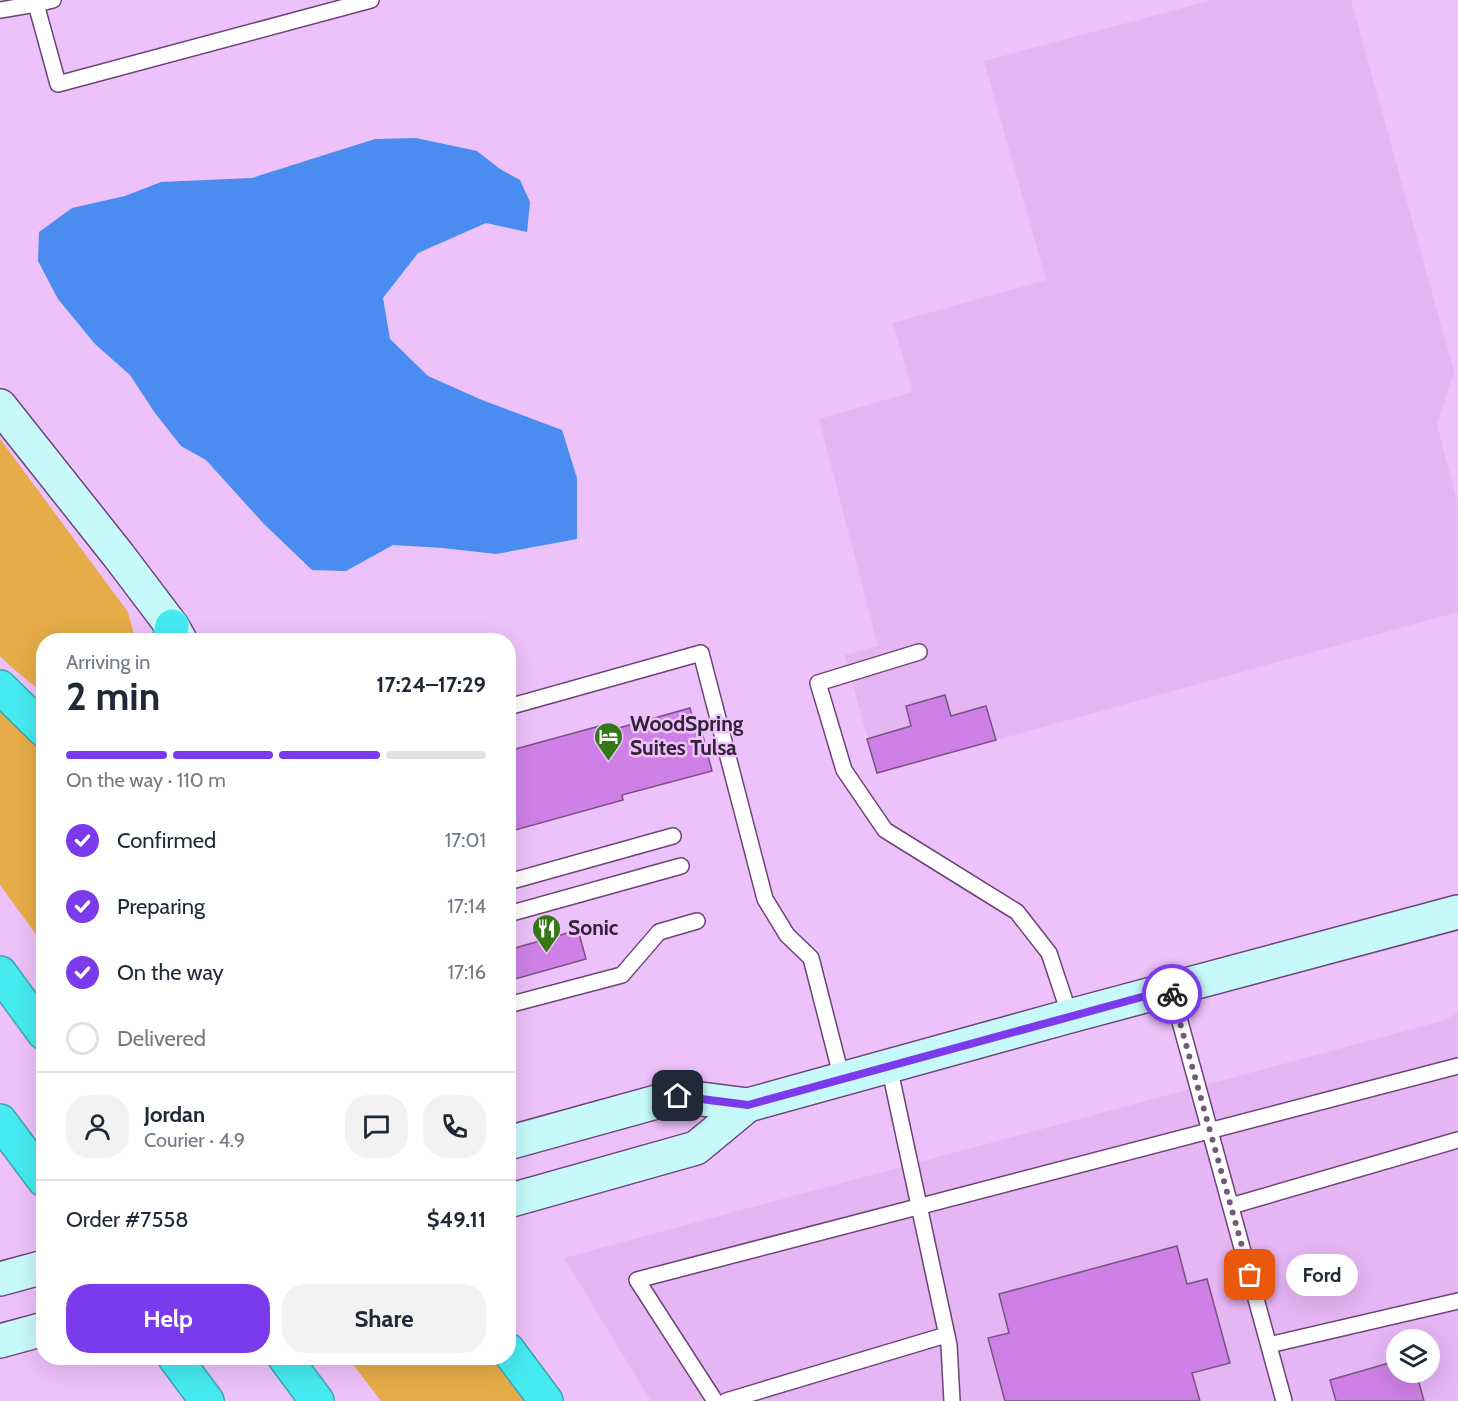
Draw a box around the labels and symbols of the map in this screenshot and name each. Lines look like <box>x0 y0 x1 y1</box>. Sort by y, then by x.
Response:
place label: WoodSpring Suites Tulsa <box>630 711 744 760</box>
hotel icon: WoodSpring Suites Tulsa <box>593 720 625 762</box>
restaurant icon: Sonic <box>531 912 563 954</box>
place label: Sonic <box>568 915 619 940</box>
courier <box>1142 964 1202 1024</box>
pin <box>652 1070 703 1121</box>
pin <box>1224 1249 1275 1300</box>
callout: Ford <box>1286 1254 1358 1296</box>

